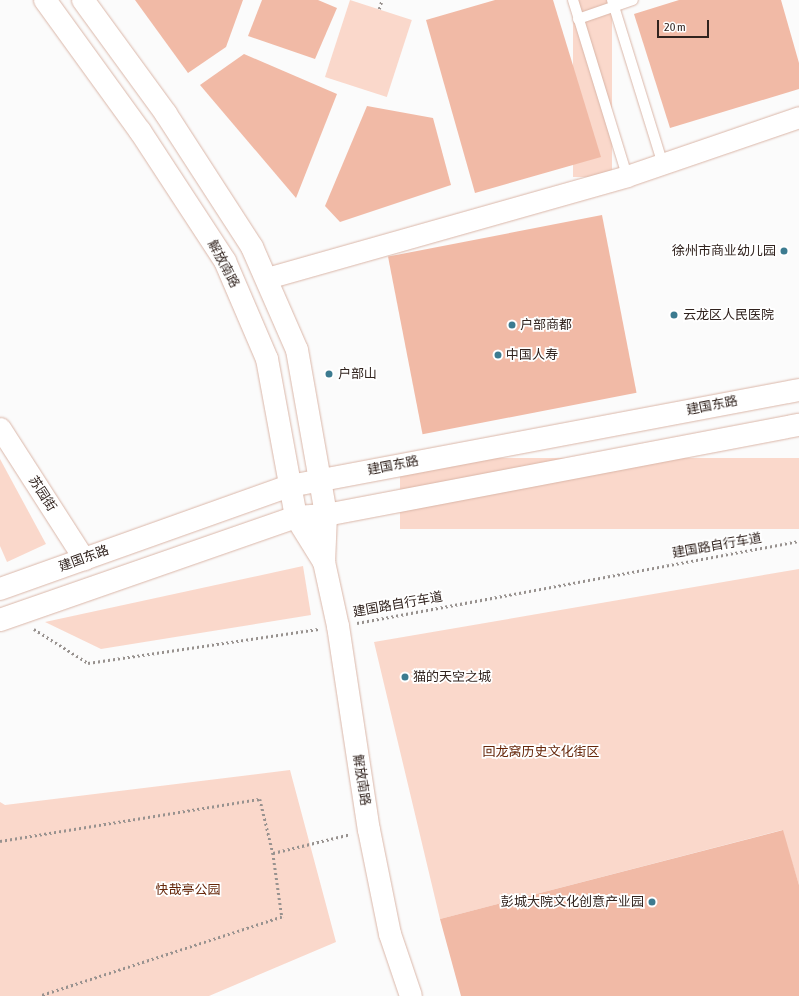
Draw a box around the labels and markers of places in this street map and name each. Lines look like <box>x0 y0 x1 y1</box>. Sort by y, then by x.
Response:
place label: 徐州市商业幼儿园 <box>672 243 776 259</box>
marker: 徐州市商业幼儿园 <box>779 246 789 256</box>
place label: 云龙区人民医院 <box>683 307 774 323</box>
marker: 云龙区人民医院 <box>668 309 680 321</box>
place label: 户部商都 <box>520 317 572 333</box>
marker: 户部商都 <box>507 320 517 330</box>
place label: 中国人寿 <box>506 347 558 363</box>
marker: 中国人寿 <box>493 350 503 360</box>
place label: 户部山 <box>338 366 377 382</box>
marker: 户部山 <box>323 368 335 380</box>
place label: 猫的天空之城 <box>413 669 491 685</box>
marker: 猫的天空之城 <box>400 672 410 682</box>
place label: 彭城大院文化创意产业园 <box>501 894 644 910</box>
marker: 彭城大院文化创意产业园 <box>647 897 657 907</box>

